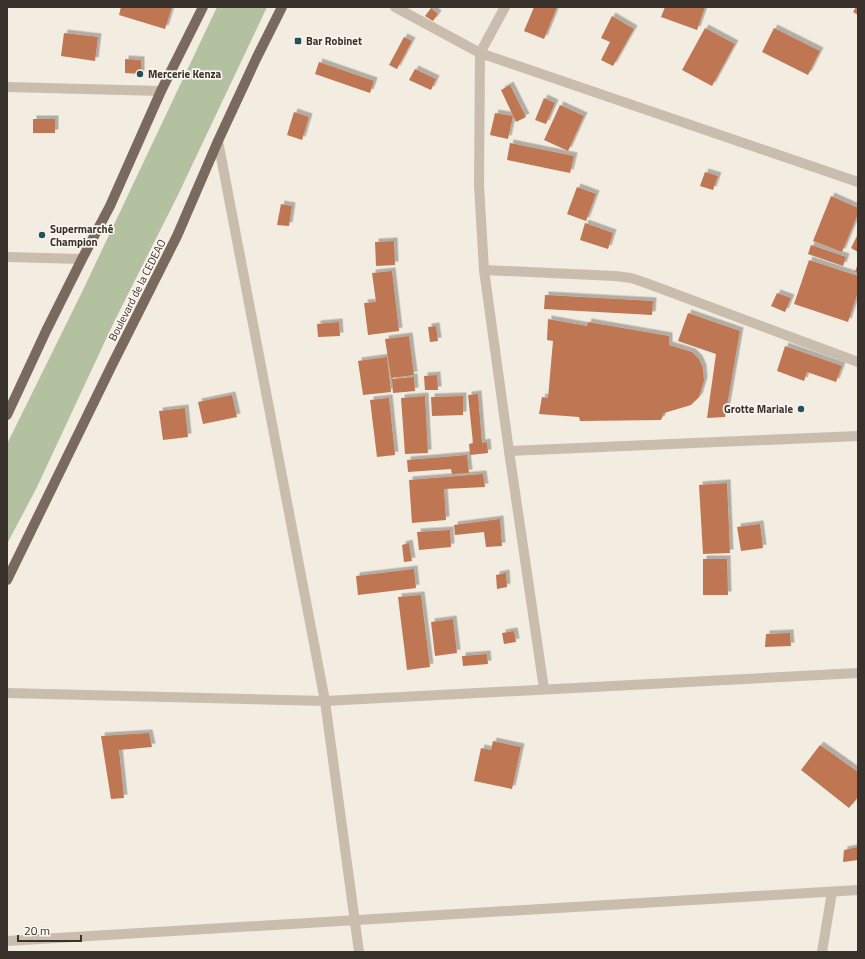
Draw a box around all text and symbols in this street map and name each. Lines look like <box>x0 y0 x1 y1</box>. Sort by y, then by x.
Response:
place label: Bar Robinet <box>306 33 362 49</box>
marker: Bar Robinet <box>293 36 303 46</box>
place label: Mercerie Kenza <box>148 66 222 82</box>
marker: Mercerie Kenza <box>135 69 145 79</box>
place label: Supermarché Champion <box>50 221 114 250</box>
marker: Supermarché Champion <box>37 230 47 240</box>
street label: Boulevard de la CEDEAO <box>104 236 170 344</box>
place label: Grotte Mariale <box>724 401 793 417</box>
marker: Grotte Mariale <box>796 404 806 414</box>
scale bar <box>18 917 81 943</box>
text: 20 m <box>24 921 50 940</box>

